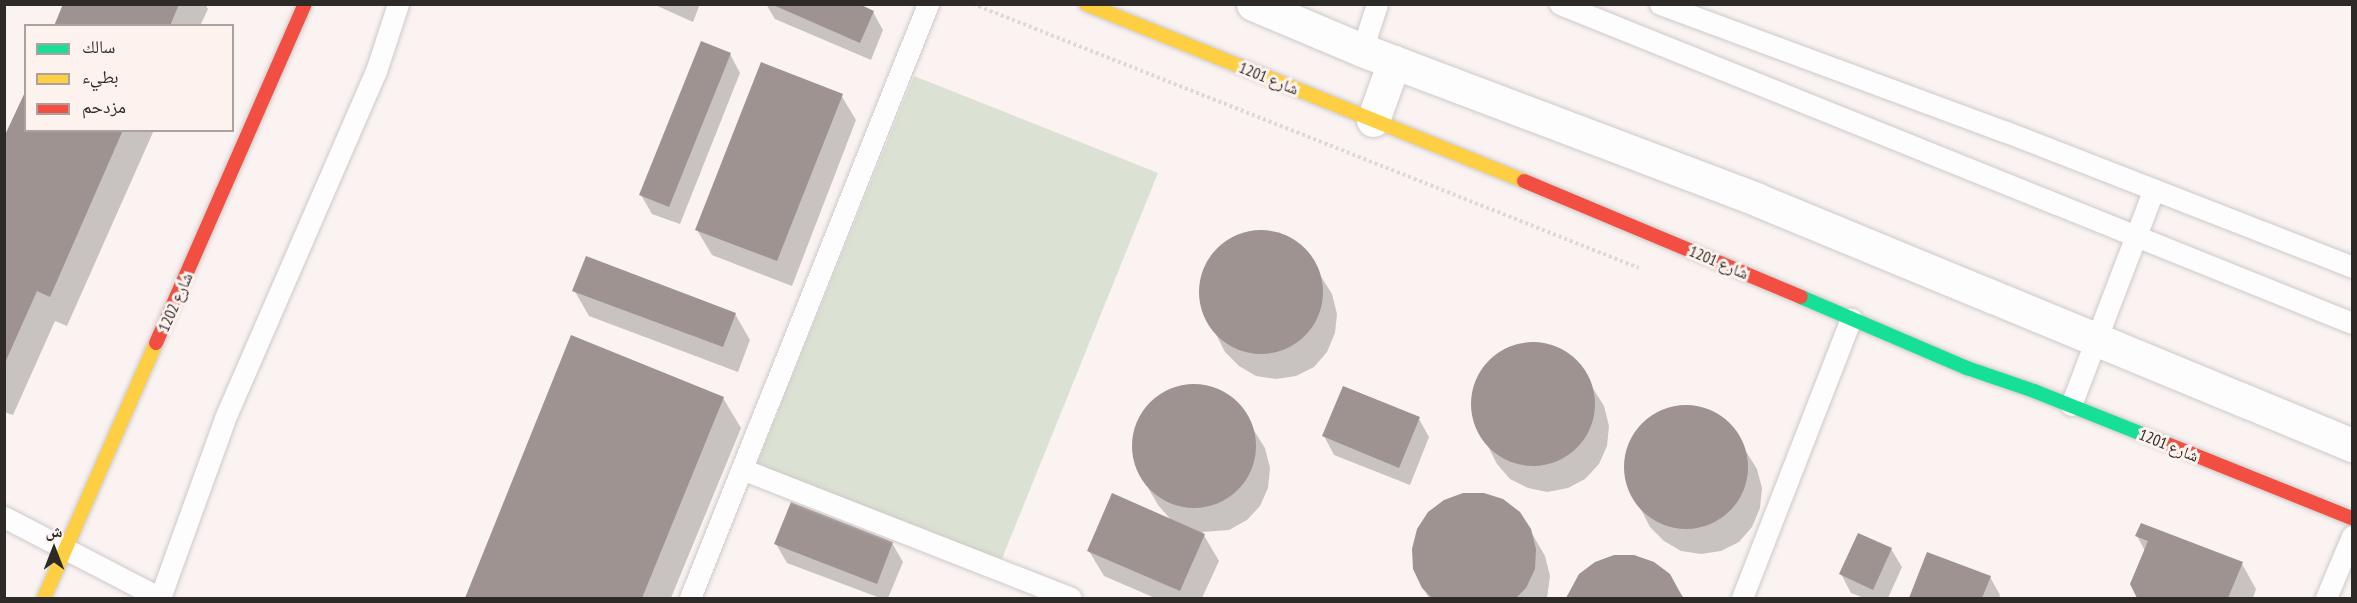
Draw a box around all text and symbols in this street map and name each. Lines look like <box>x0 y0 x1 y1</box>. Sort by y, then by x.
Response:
legend <box>24 24 234 132</box>
text: سالك <box>82 35 115 58</box>
street label: شارع 1201 <box>1236 57 1302 99</box>
text: بطيء <box>82 65 119 88</box>
text: مزدحم <box>82 95 126 118</box>
street label: شارع 1201 <box>1686 241 1752 283</box>
street label: شارع 1202 <box>153 269 197 335</box>
street label: شارع 1201 <box>2136 424 2202 466</box>
north arrow <box>24 519 84 579</box>
text: ش <box>46 521 62 541</box>

